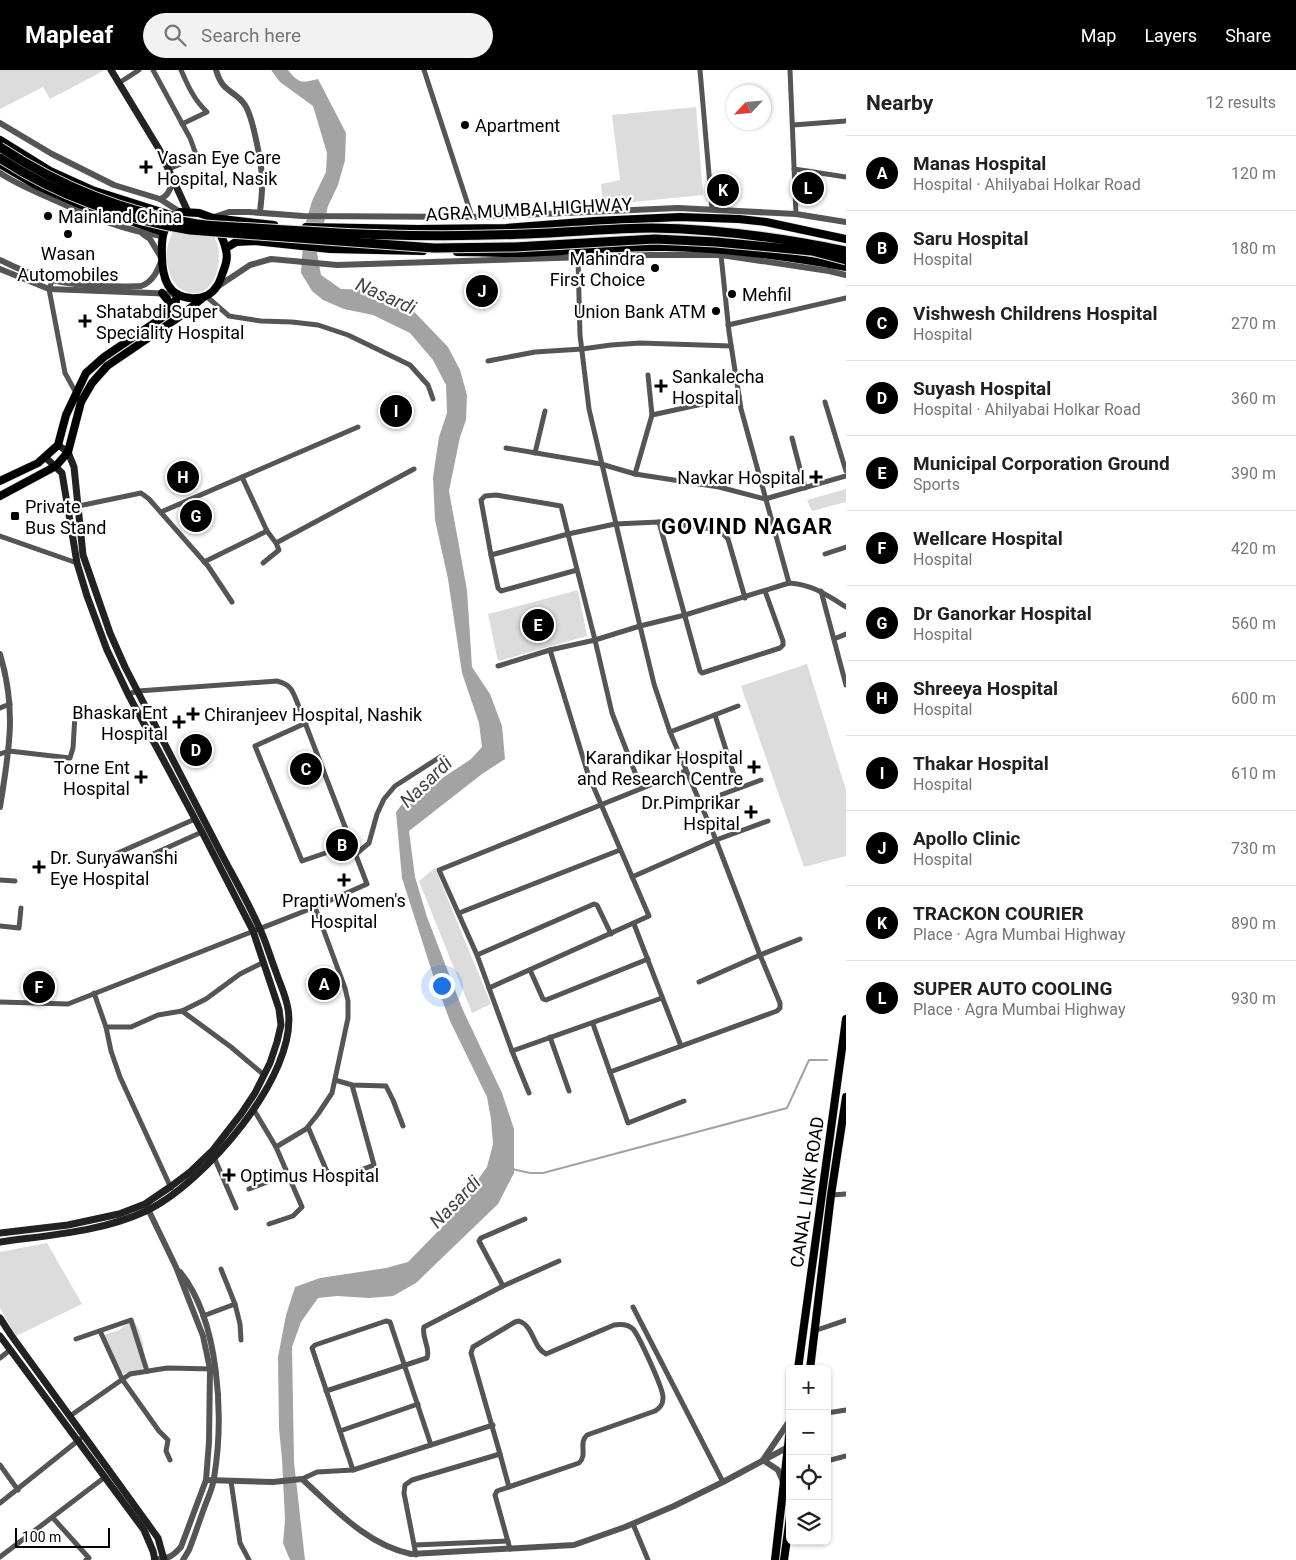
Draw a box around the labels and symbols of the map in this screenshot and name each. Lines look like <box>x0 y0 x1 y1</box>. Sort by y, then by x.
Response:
north arrow <box>726 85 771 130</box>
place label: Apartment <box>475 115 560 136</box>
marker: Apartment <box>459 119 471 131</box>
place label: Vasan Eye Care Hospital, Nasik <box>157 147 281 189</box>
marker: Vasan Eye Care Hospital, Nasik <box>139 160 153 174</box>
pin: L <box>792 169 824 207</box>
pin: K <box>707 171 739 209</box>
street label: AGRA MUMBAI HIGHWAY <box>425 193 633 225</box>
place label: Mainland China <box>58 206 182 227</box>
marker: Mainland China <box>42 210 54 222</box>
marker: Wasan Automobiles <box>62 228 74 240</box>
place label: Wasan Automobiles <box>17 243 119 285</box>
place label: Mahindra First Choice <box>550 248 645 290</box>
marker: Mahindra First Choice <box>649 262 661 274</box>
pin: J <box>466 272 498 310</box>
water label: Nasardi <box>352 273 420 320</box>
place label: Mehfil <box>742 284 792 305</box>
marker: Mehfil <box>726 288 738 300</box>
place label: Shatabdi Super Speciality Hospital <box>96 301 245 343</box>
place label: Union Bank ATM <box>574 301 706 322</box>
marker: Union Bank ATM <box>710 305 722 317</box>
marker: Shatabdi Super Speciality Hospital <box>78 314 92 328</box>
place label: Sankalecha Hospital <box>672 366 764 408</box>
marker: Sankalecha Hospital <box>654 379 668 393</box>
pin: I <box>380 392 412 430</box>
pin: H <box>167 458 199 496</box>
place label: Navkar Hospital <box>677 467 805 488</box>
marker: Navkar Hospital <box>809 470 823 484</box>
place label: Private Bus Stand <box>25 496 106 538</box>
pin: G <box>180 497 212 535</box>
marker: Private Bus Stand <box>9 510 21 522</box>
district label: GOVIND NAGAR <box>661 514 833 539</box>
pin: E <box>522 606 554 644</box>
place label: Bhaskar Ent Hospital <box>72 702 168 744</box>
place label: Chiranjeev Hospital, Nashik <box>204 704 423 725</box>
marker: Chiranjeev Hospital, Nashik <box>186 707 200 721</box>
marker: Bhaskar Ent Hospital <box>172 715 186 729</box>
pin: D <box>180 731 212 769</box>
place label: Karandikar Hospital and Research Centre <box>577 747 743 789</box>
pin: C <box>290 750 322 788</box>
water label: Nasardi <box>395 751 457 812</box>
place label: Torne Ent Hospital <box>54 757 130 799</box>
marker: Karandikar Hospital and Research Centre <box>747 760 761 774</box>
marker: Torne Ent Hospital <box>134 770 148 784</box>
place label: Dr.Pimprikar Hspital <box>641 792 740 834</box>
marker: Dr.Pimprikar Hspital <box>744 805 758 819</box>
pin: B <box>326 826 358 864</box>
place label: Dr. Suryawanshi Eye Hospital <box>50 847 178 889</box>
marker: Dr. Suryawanshi Eye Hospital <box>32 860 46 874</box>
marker: Prapti Women's Hospital <box>337 873 351 887</box>
place label: Prapti Women's Hospital <box>282 890 406 932</box>
pin: A <box>308 965 340 1003</box>
pin: F <box>23 968 55 1006</box>
your location <box>429 973 455 999</box>
street label: CANAL LINK ROAD <box>786 1115 828 1269</box>
place label: Optimus Hospital <box>240 1165 379 1186</box>
marker: Optimus Hospital <box>222 1168 236 1182</box>
water label: Nasardi <box>425 1171 486 1233</box>
scale bar <box>15 1525 110 1548</box>

